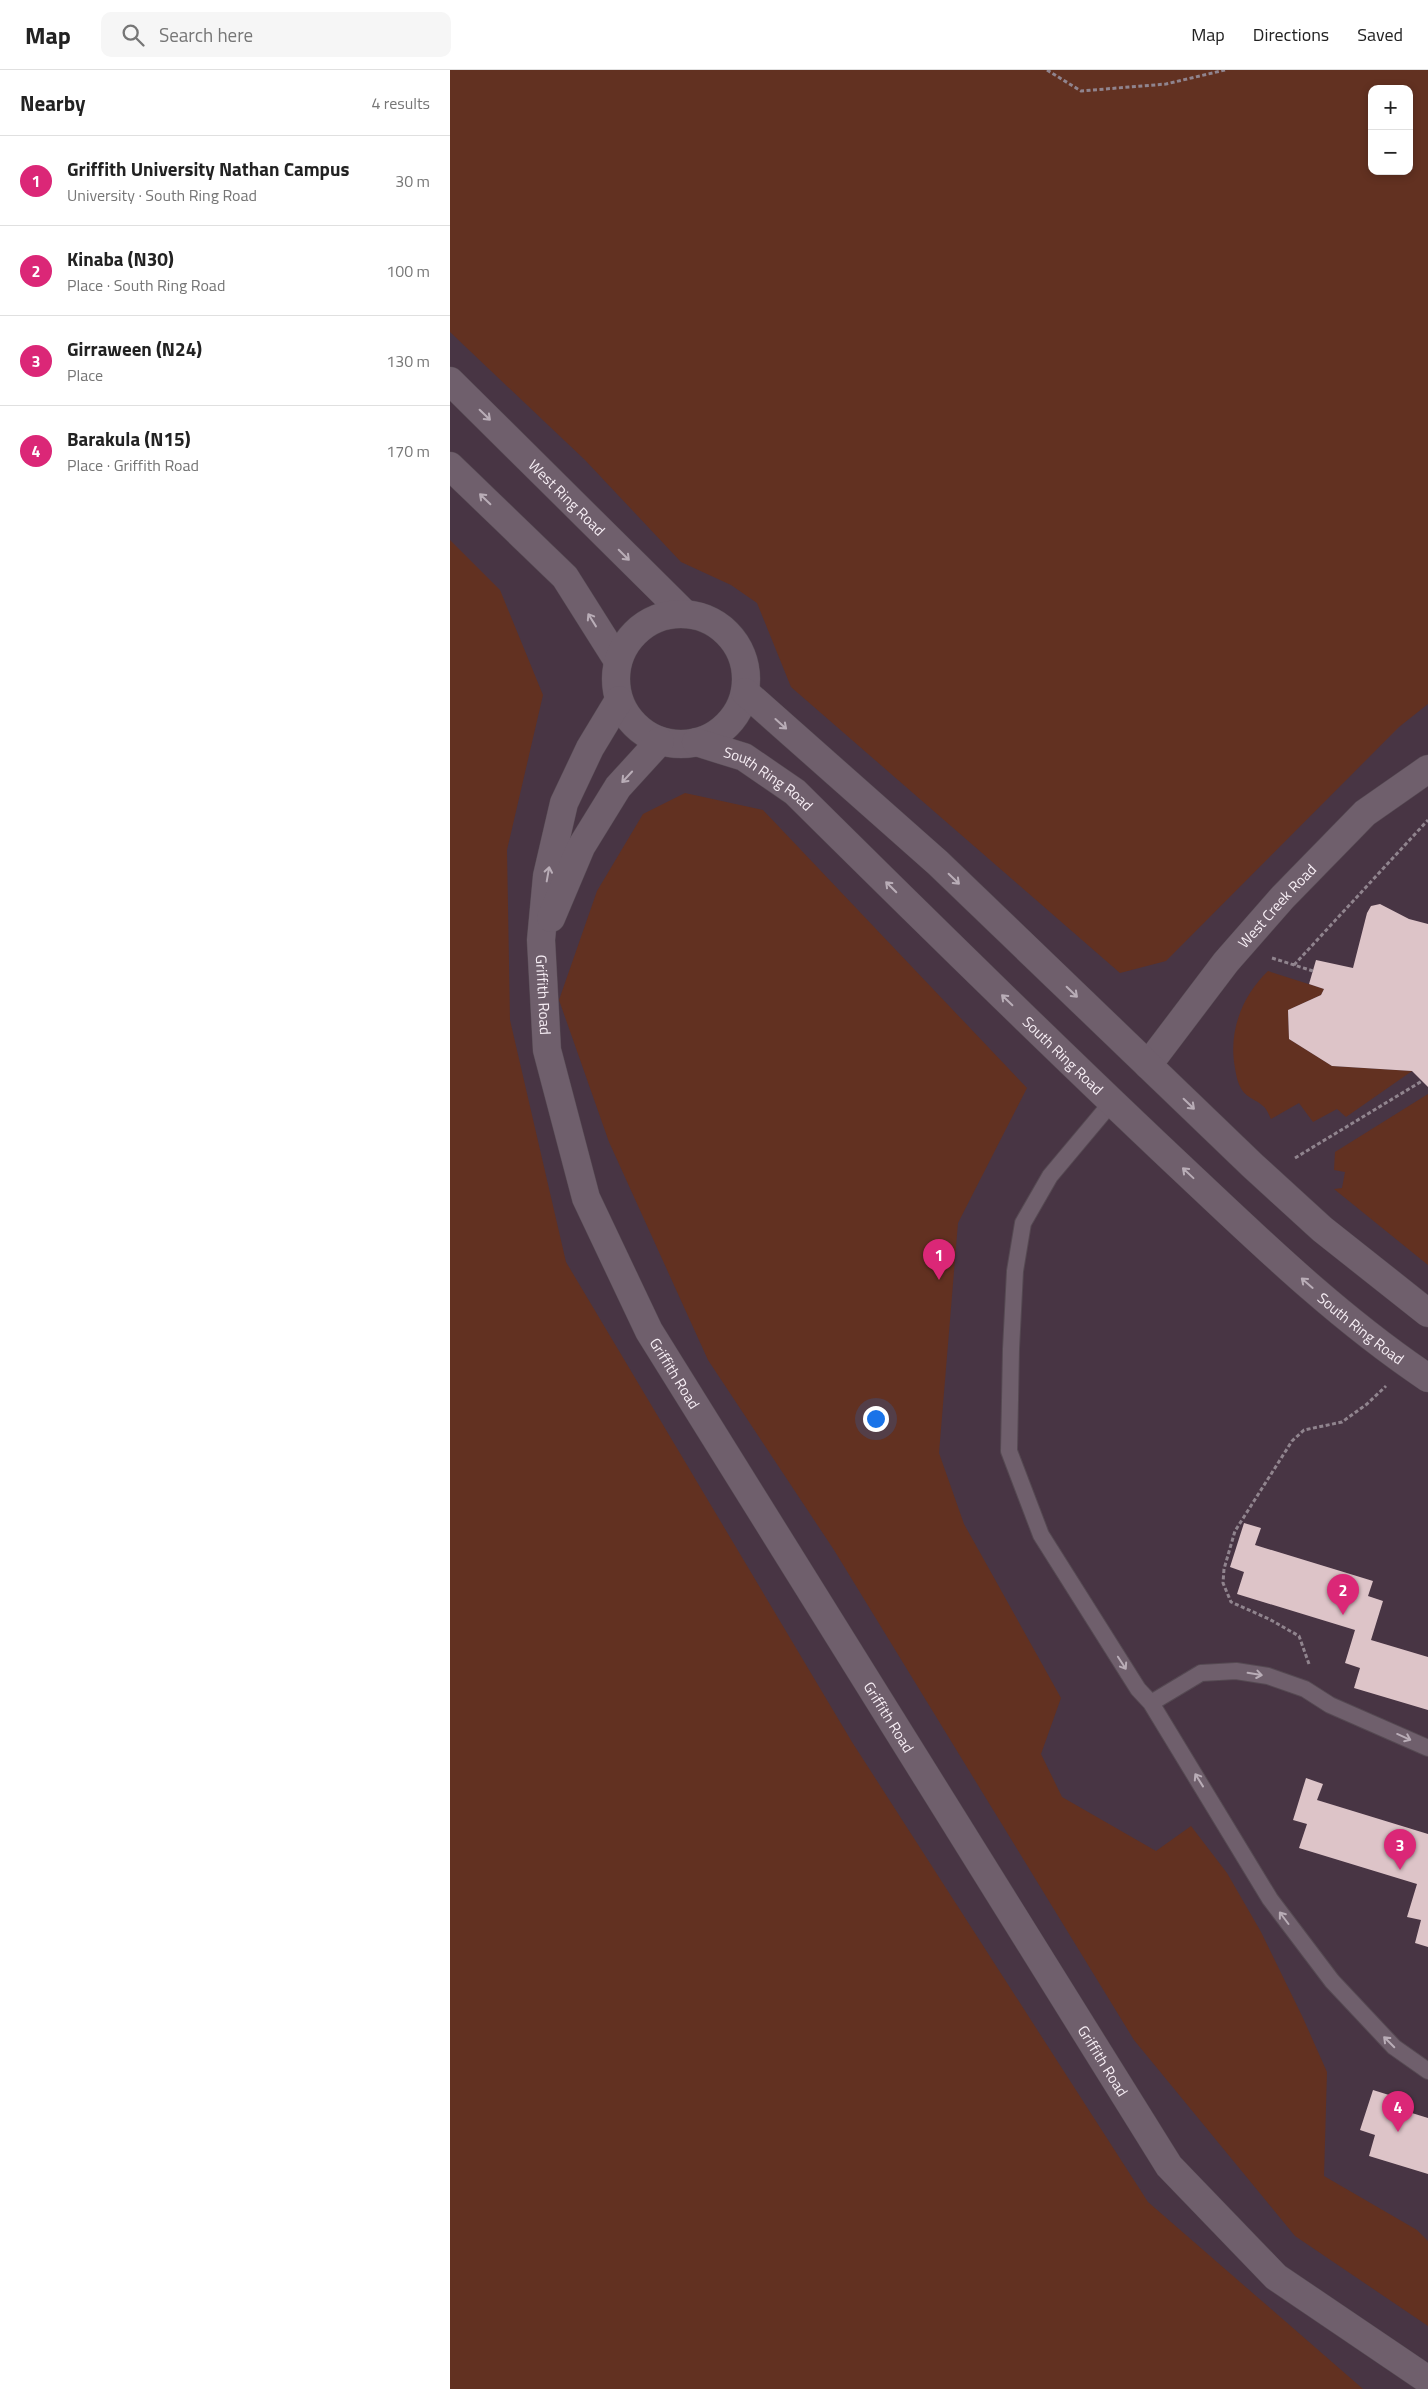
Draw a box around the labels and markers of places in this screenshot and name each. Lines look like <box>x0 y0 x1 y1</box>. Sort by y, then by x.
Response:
pin: 1 <box>923 1239 955 1280</box>
pin: 2 <box>1327 1574 1359 1615</box>
pin: 3 <box>1384 1829 1416 1870</box>
pin: 4 <box>1382 2091 1414 2132</box>

